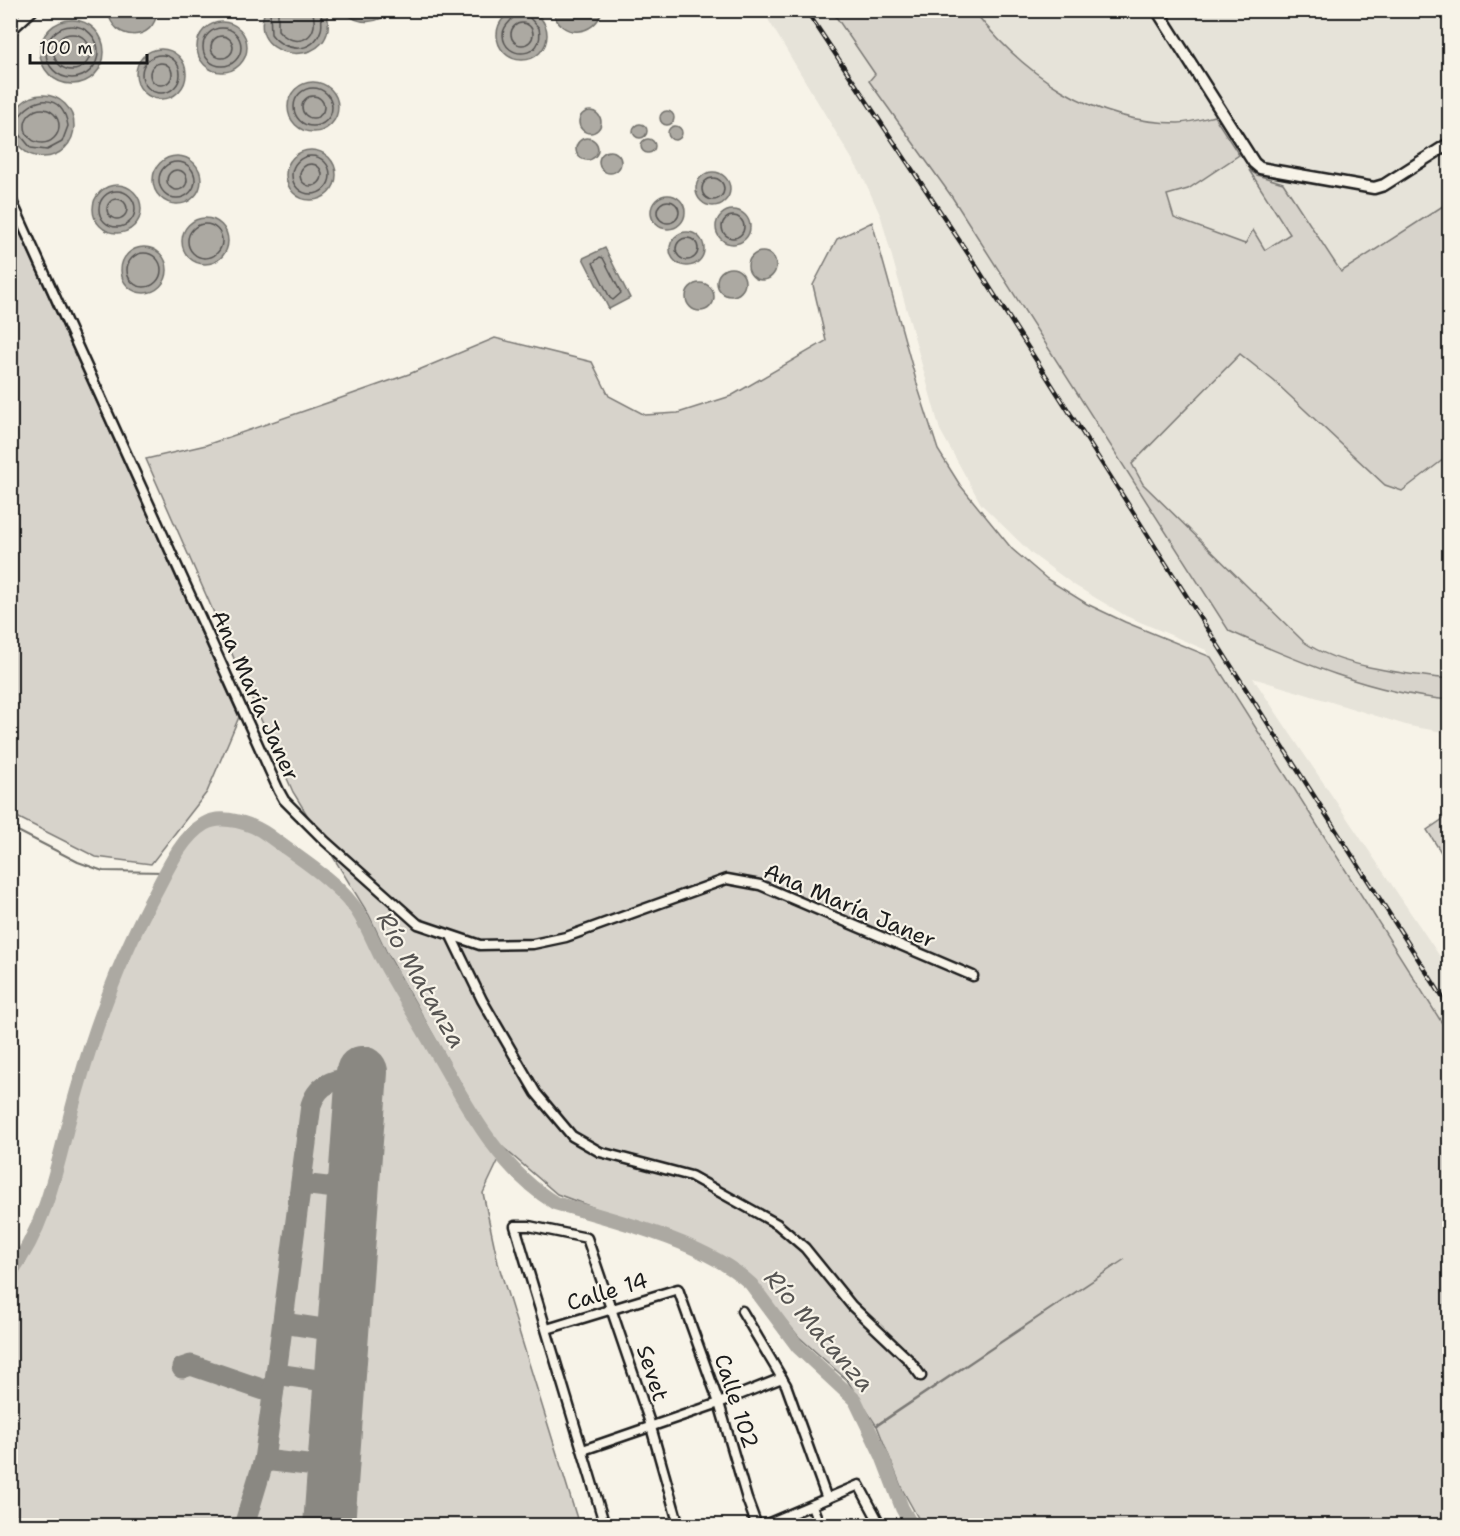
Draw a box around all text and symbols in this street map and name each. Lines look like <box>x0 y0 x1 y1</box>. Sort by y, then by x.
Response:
scale bar <box>30 27 147 65</box>
text: 100 m <box>39 36 93 60</box>
street label: Ana María Janer <box>205 605 306 785</box>
street label: Ana María Janer <box>759 856 940 955</box>
water label: Río Matanza <box>369 906 473 1054</box>
water label: Río Matanza <box>757 1263 881 1399</box>
street label: Calle 14 <box>563 1265 651 1318</box>
street label: Sevet <box>630 1341 675 1405</box>
street label: Calle 102 <box>708 1350 765 1452</box>

